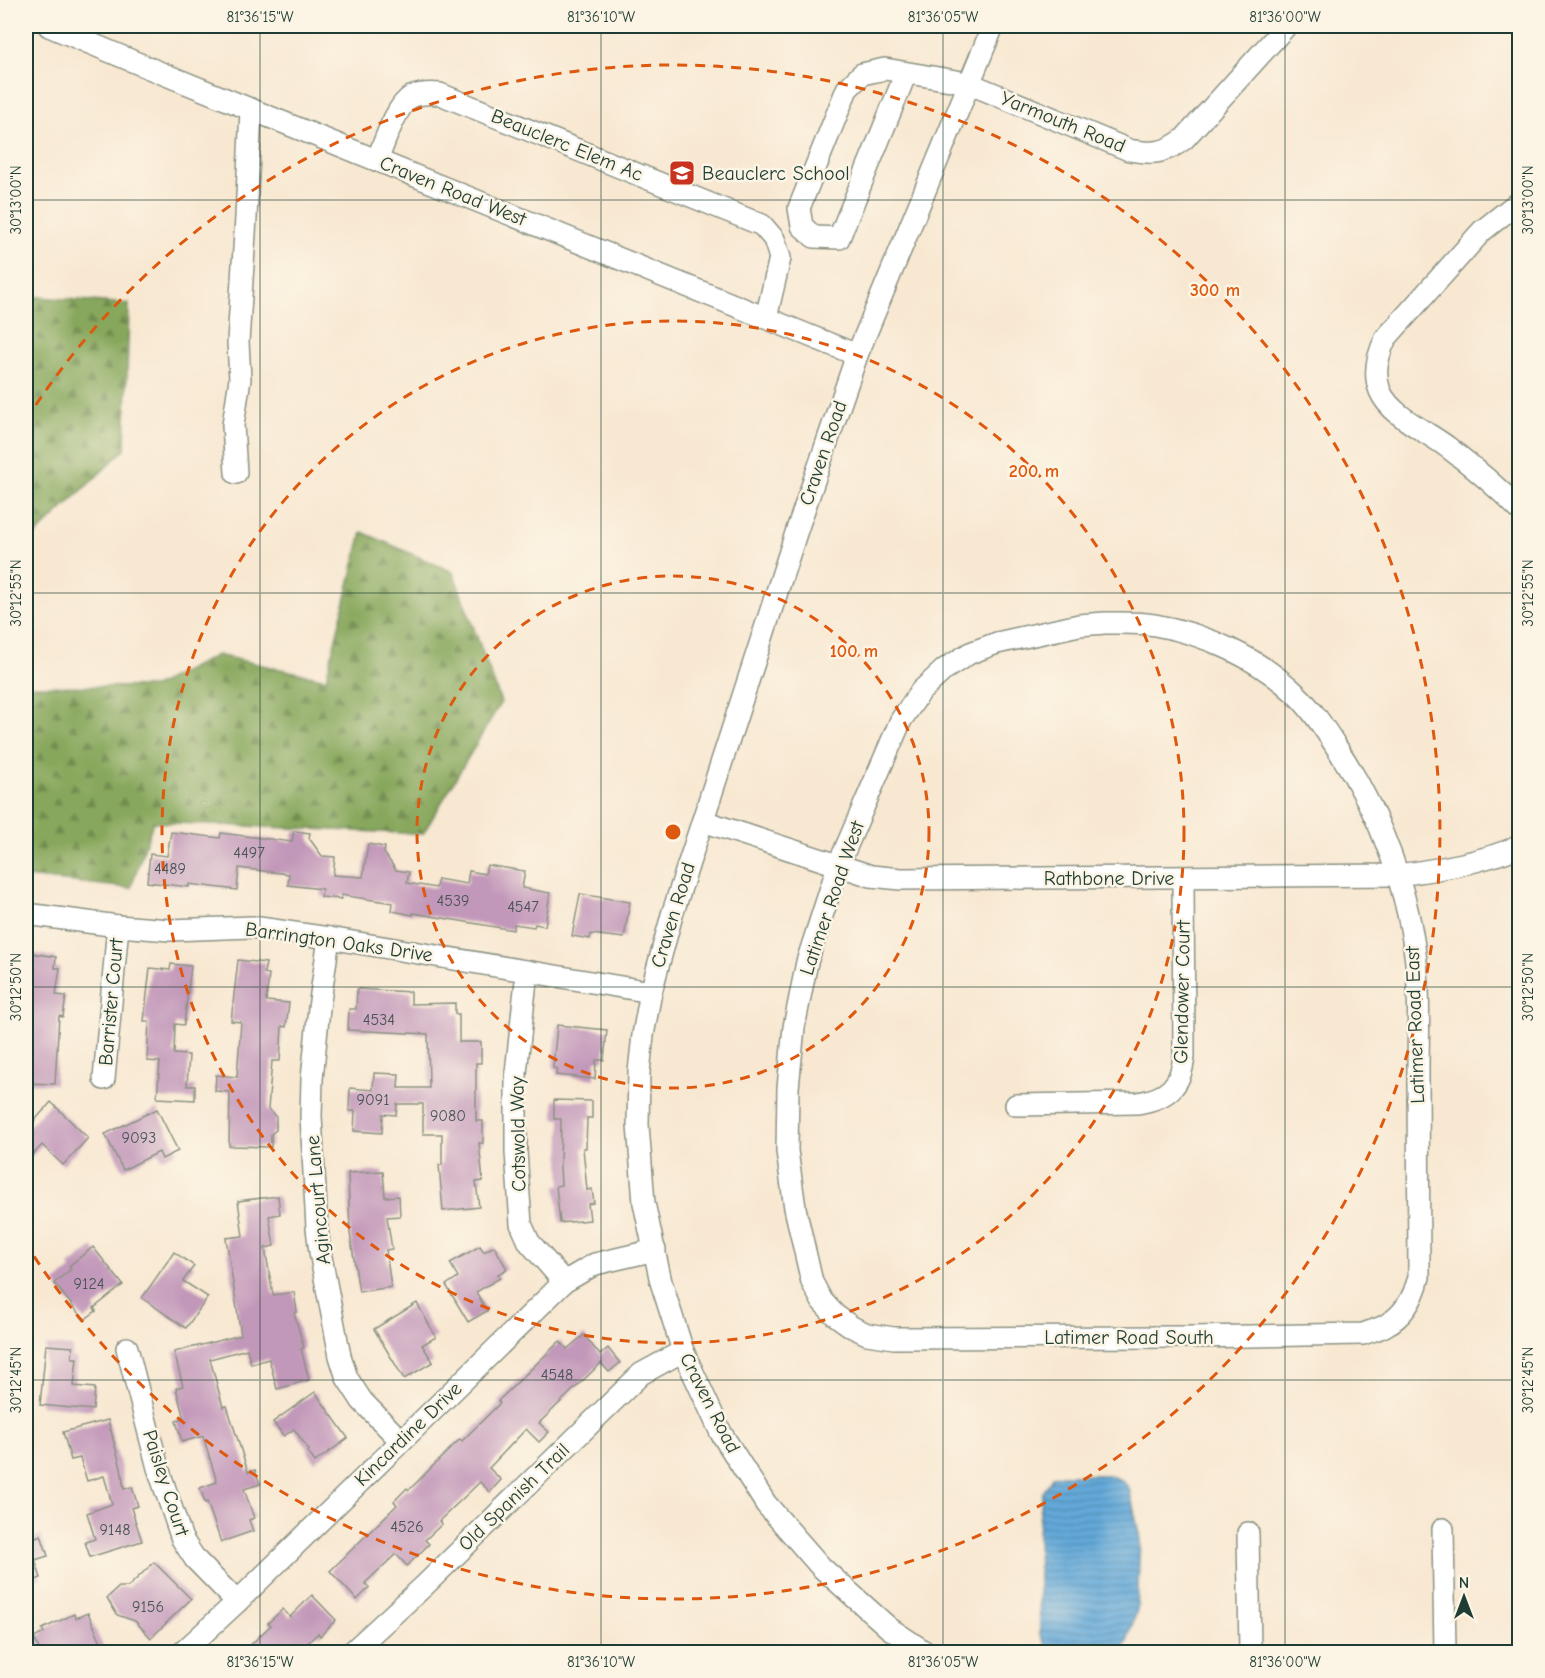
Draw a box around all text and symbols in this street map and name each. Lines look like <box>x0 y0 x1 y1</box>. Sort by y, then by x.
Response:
text: 81°36'15"W <box>226 8 294 26</box>
text: 81°36'10"W <box>567 8 635 26</box>
text: 81°36'05"W <box>908 8 978 26</box>
text: 81°36'00"W <box>1249 8 1321 26</box>
street label: Yarmouth Road <box>997 87 1129 157</box>
street label: Beauclerc Elem Ac <box>488 104 647 186</box>
street label: Craven Road West <box>376 151 531 231</box>
school or university icon: Beauclerc School <box>667 158 697 188</box>
place label: Beauclerc School <box>702 162 850 185</box>
text: 30°13'00"N <box>7 165 25 235</box>
text: 30°13'00"N <box>1519 165 1537 235</box>
text: 300 m <box>1190 280 1240 301</box>
street label: Craven Road <box>794 398 852 508</box>
text: 200 m <box>1009 461 1059 482</box>
text: 30°12'55"N <box>7 559 25 627</box>
text: 30°12'55"N <box>1519 559 1537 627</box>
text: 100 m <box>830 641 878 662</box>
street label: Latimer Road West <box>795 817 870 978</box>
centre of rings <box>663 822 683 842</box>
house number: 4497 <box>233 844 265 862</box>
street label: Craven Road <box>646 859 700 971</box>
house number: 4489 <box>154 860 186 878</box>
street label: Rathbone Drive <box>1044 867 1174 890</box>
house number: 4539 <box>436 892 470 910</box>
house number: 4547 <box>507 898 539 916</box>
street label: Barrington Oaks Drive <box>244 917 434 967</box>
street label: Glendower Court <box>1169 919 1195 1064</box>
street label: Barrister Court <box>94 936 128 1067</box>
street label: Latimer Road East <box>1401 945 1429 1104</box>
text: 30°12'50"N <box>7 953 25 1021</box>
text: 30°12'50"N <box>1519 953 1537 1021</box>
house number: 4534 <box>363 1011 395 1029</box>
street label: Cotswold Way <box>505 1076 531 1192</box>
house number: 9091 <box>356 1091 390 1109</box>
house number: 9080 <box>430 1107 466 1125</box>
house number: 9093 <box>122 1129 156 1147</box>
street label: Agincourt Lane <box>301 1134 335 1266</box>
house number: 9124 <box>74 1275 104 1293</box>
street label: Latimer Road South <box>1044 1326 1214 1349</box>
text: 30°12'45"N <box>7 1347 25 1413</box>
text: 30°12'45"N <box>1519 1347 1537 1413</box>
street label: Craven Road <box>675 1349 745 1457</box>
house number: 4548 <box>541 1366 573 1384</box>
street label: Kincardine Drive <box>350 1377 466 1491</box>
street label: Paisley Court <box>138 1427 194 1540</box>
street label: Old Spanish Trail <box>454 1438 574 1556</box>
house number: 4526 <box>390 1518 424 1536</box>
house number: 9148 <box>100 1521 130 1539</box>
north arrow <box>1434 1567 1494 1627</box>
text: N <box>1459 1574 1469 1592</box>
house number: 9156 <box>132 1598 164 1616</box>
text: 81°36'15"W <box>226 1653 294 1671</box>
text: 81°36'10"W <box>567 1653 635 1671</box>
text: 81°36'05"W <box>908 1653 978 1671</box>
text: 81°36'00"W <box>1249 1653 1321 1671</box>

